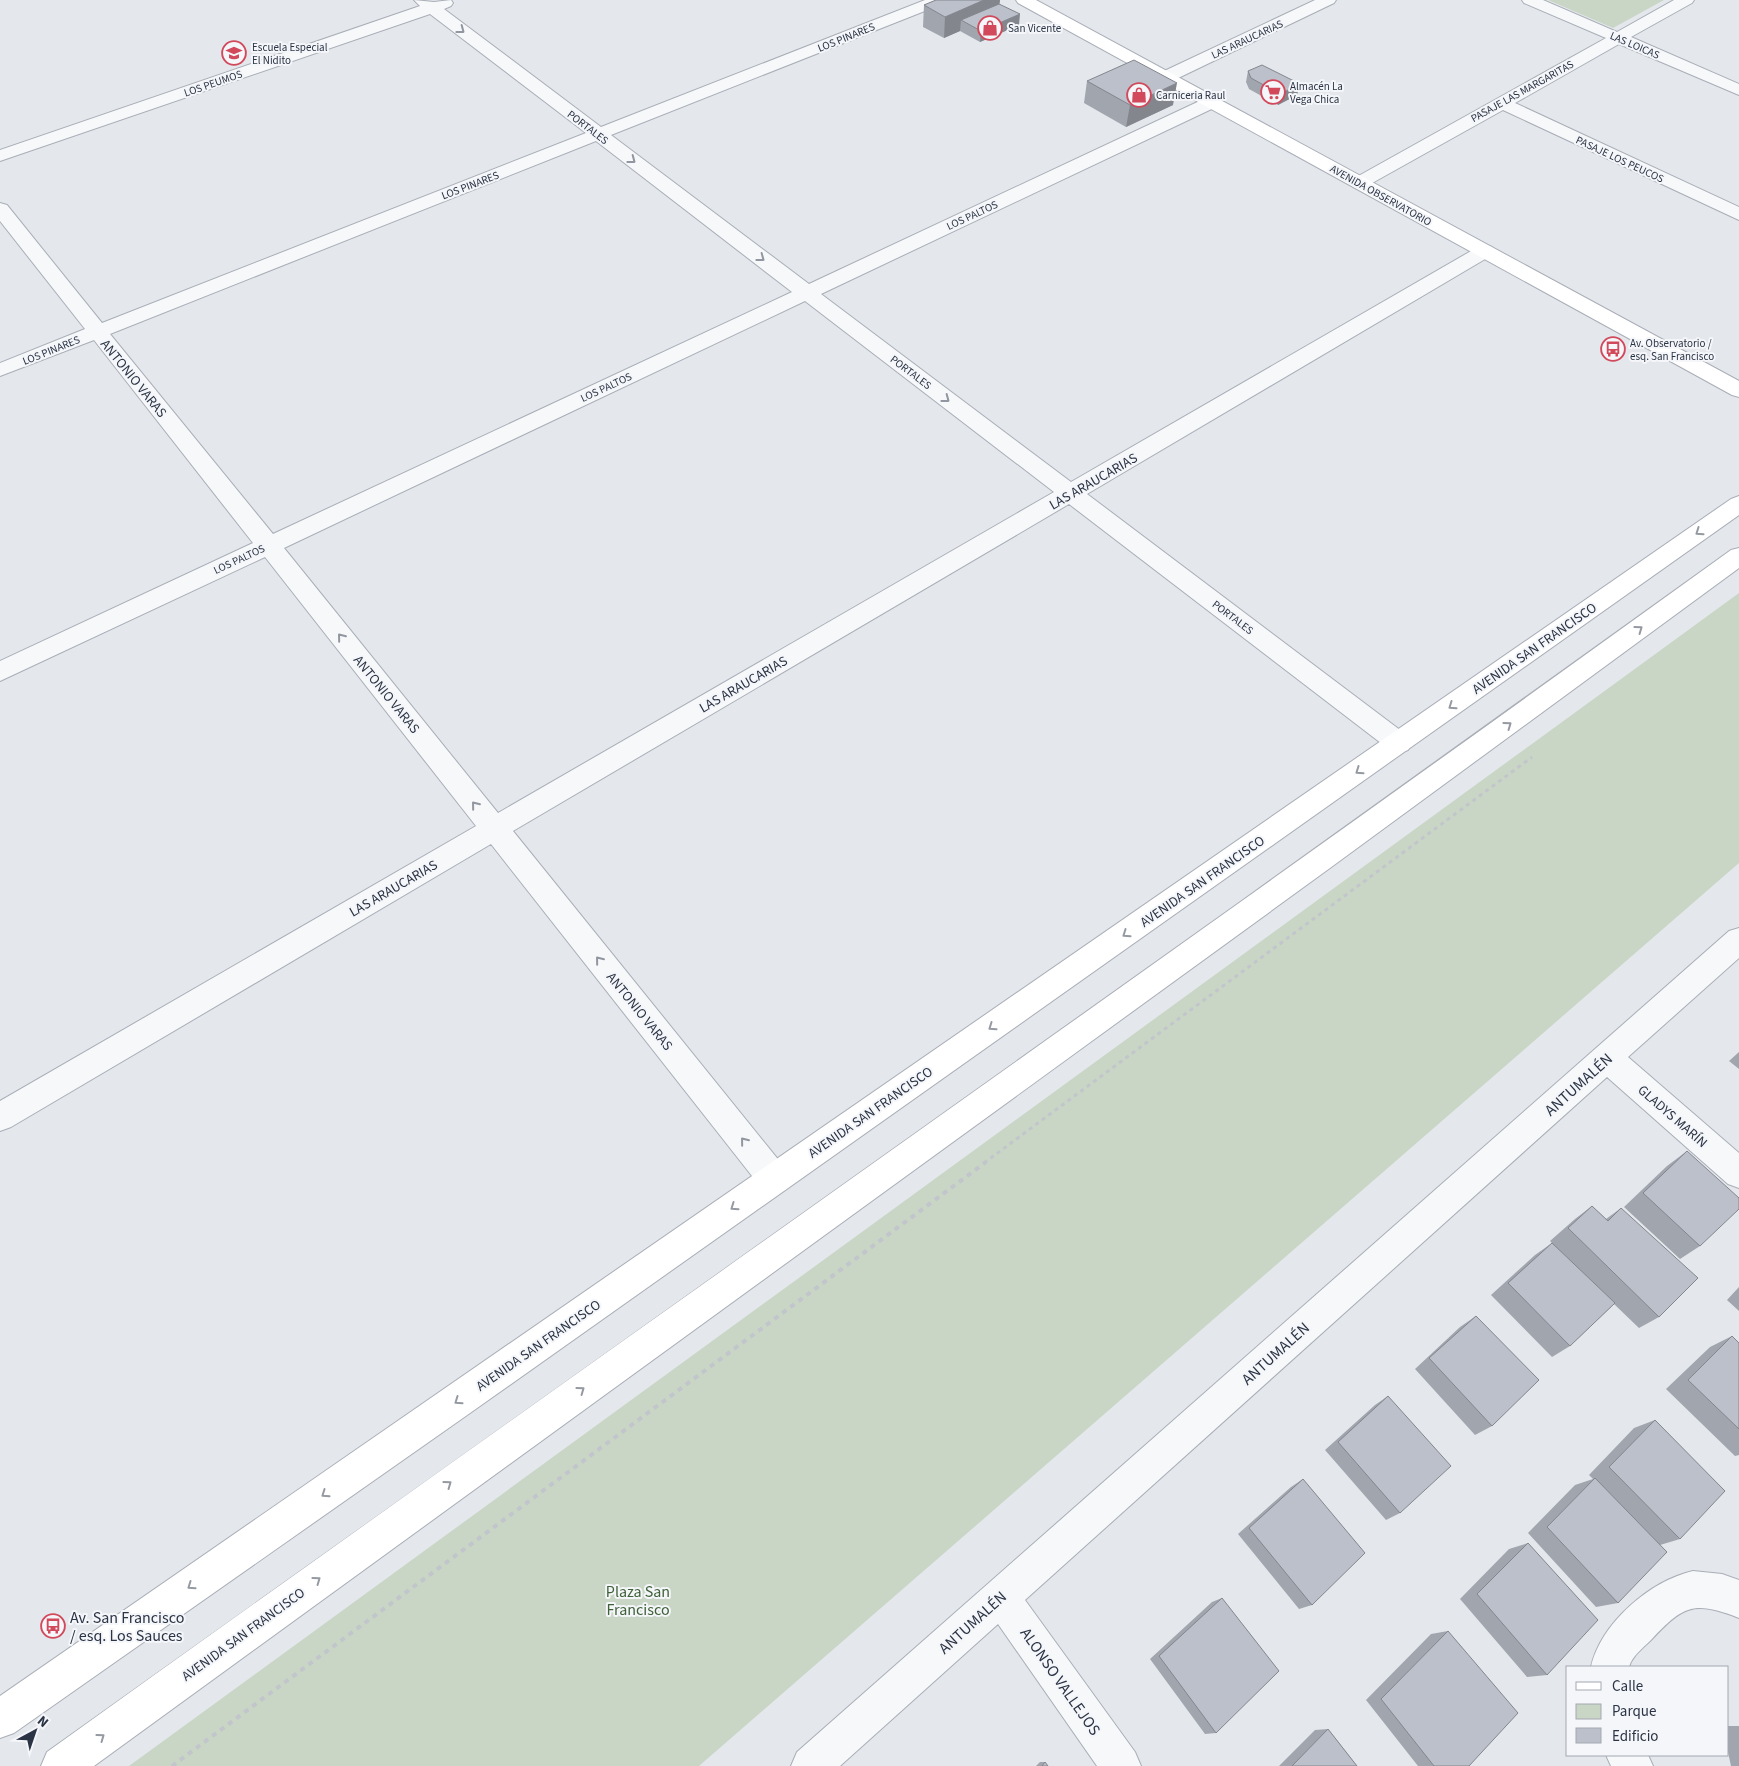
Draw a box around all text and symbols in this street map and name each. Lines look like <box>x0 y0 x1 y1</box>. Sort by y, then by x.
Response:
shop icon: San Vicente <box>977 15 1003 41</box>
street label: LAS ARAUCARIAS <box>1209 16 1286 63</box>
street label: LOS PINARES <box>815 19 877 56</box>
place label: San Vicente <box>1008 21 1062 36</box>
one-way arrow <box>455 24 464 32</box>
street label: LAS LOICAS <box>1608 28 1662 63</box>
school or university icon: Escuela Especial El Nidito <box>221 40 247 66</box>
place label: Escuela Especial El Nidito <box>252 40 328 68</box>
street label: PASAJE LAS MARGARITAS <box>1468 57 1577 126</box>
street label: LOS PEUMOS <box>182 66 244 100</box>
supermarket icon: Almacén La Vega Chica <box>1260 79 1286 105</box>
place label: Almacén La Vega Chica <box>1290 79 1343 107</box>
shop icon: Carniceria Raul <box>1126 82 1152 108</box>
place label: Carniceria Raul <box>1156 88 1226 103</box>
street label: PORTALES <box>564 107 612 148</box>
street label: PASAJE LOS PEUCOS <box>1573 132 1666 186</box>
one-way arrow <box>626 154 635 162</box>
street label: AVENIDA OBSERVATORIO <box>1327 161 1434 230</box>
street label: LOS PINARES <box>439 168 501 203</box>
street label: LOS PALTOS <box>944 197 1000 234</box>
one-way arrow <box>755 252 765 261</box>
street label: LOS PINARES <box>20 332 82 369</box>
street label: ANTONIO VARAS <box>95 335 171 422</box>
bus stop icon: Av. Observatorio / esq. San Francisco <box>1600 336 1626 362</box>
place label: Av. Observatorio / esq. San Francisco <box>1630 336 1714 364</box>
street label: PORTALES <box>887 352 935 393</box>
street label: LOS PALTOS <box>578 369 634 406</box>
one-way arrow <box>940 393 950 402</box>
street label: LAS ARAUCARIAS <box>1046 448 1141 515</box>
one-way arrow <box>1695 526 1705 535</box>
street label: LOS PALTOS <box>211 541 267 578</box>
street label: PORTALES <box>1209 597 1257 638</box>
street label: AVENIDA SAN FRANCISCO <box>1468 598 1601 699</box>
one-way arrow <box>1633 626 1643 635</box>
one-way arrow <box>339 634 347 643</box>
street label: ANTONIO VARAS <box>348 651 424 738</box>
street label: LAS ARAUCARIAS <box>696 651 791 718</box>
one-way arrow <box>1448 700 1458 709</box>
one-way arrow <box>1502 723 1511 731</box>
one-way arrow <box>1356 765 1365 774</box>
one-way arrow <box>473 802 481 811</box>
street label: AVENIDA SAN FRANCISCO <box>1136 831 1269 932</box>
street label: LAS ARAUCARIAS <box>346 855 441 922</box>
one-way arrow <box>1122 928 1131 937</box>
one-way arrow <box>595 956 604 965</box>
street label: ANTONIO VARAS <box>601 968 677 1055</box>
one-way arrow <box>988 1021 998 1030</box>
street label: ANTUMALÉN <box>1540 1048 1618 1121</box>
street label: AVENIDA SAN FRANCISCO <box>804 1062 937 1163</box>
street label: GLADYS MARÍN <box>1633 1081 1712 1153</box>
one-way arrow <box>741 1138 749 1147</box>
one-way arrow <box>730 1201 740 1210</box>
street label: AVENIDA SAN FRANCISCO <box>472 1295 605 1396</box>
street label: ANTUMALÉN <box>1237 1317 1315 1390</box>
one-way arrow <box>575 1387 585 1396</box>
one-way arrow <box>454 1395 464 1404</box>
one-way arrow <box>443 1481 452 1491</box>
one-way arrow <box>321 1488 330 1497</box>
one-way arrow <box>311 1577 321 1586</box>
one-way arrow <box>187 1580 197 1589</box>
park label: Plaza San Francisco <box>606 1581 670 1621</box>
street label: AVENIDA SAN FRANCISCO <box>178 1583 309 1686</box>
street label: ANTUMALÉN <box>934 1586 1012 1659</box>
place label: Av. San Francisco / esq. Los Sauces <box>70 1607 184 1647</box>
bus stop icon: Av. San Francisco / esq. Los Sauces <box>40 1613 66 1639</box>
street label: ALONSO VALLEJOS <box>1015 1623 1106 1740</box>
legend <box>1566 1666 1729 1756</box>
text: Calle <box>1612 1676 1643 1697</box>
text: Parque <box>1612 1701 1656 1722</box>
north arrow <box>10 1706 60 1756</box>
text: N <box>33 1711 53 1732</box>
text: Edificio <box>1612 1726 1659 1747</box>
one-way arrow <box>95 1734 105 1743</box>

